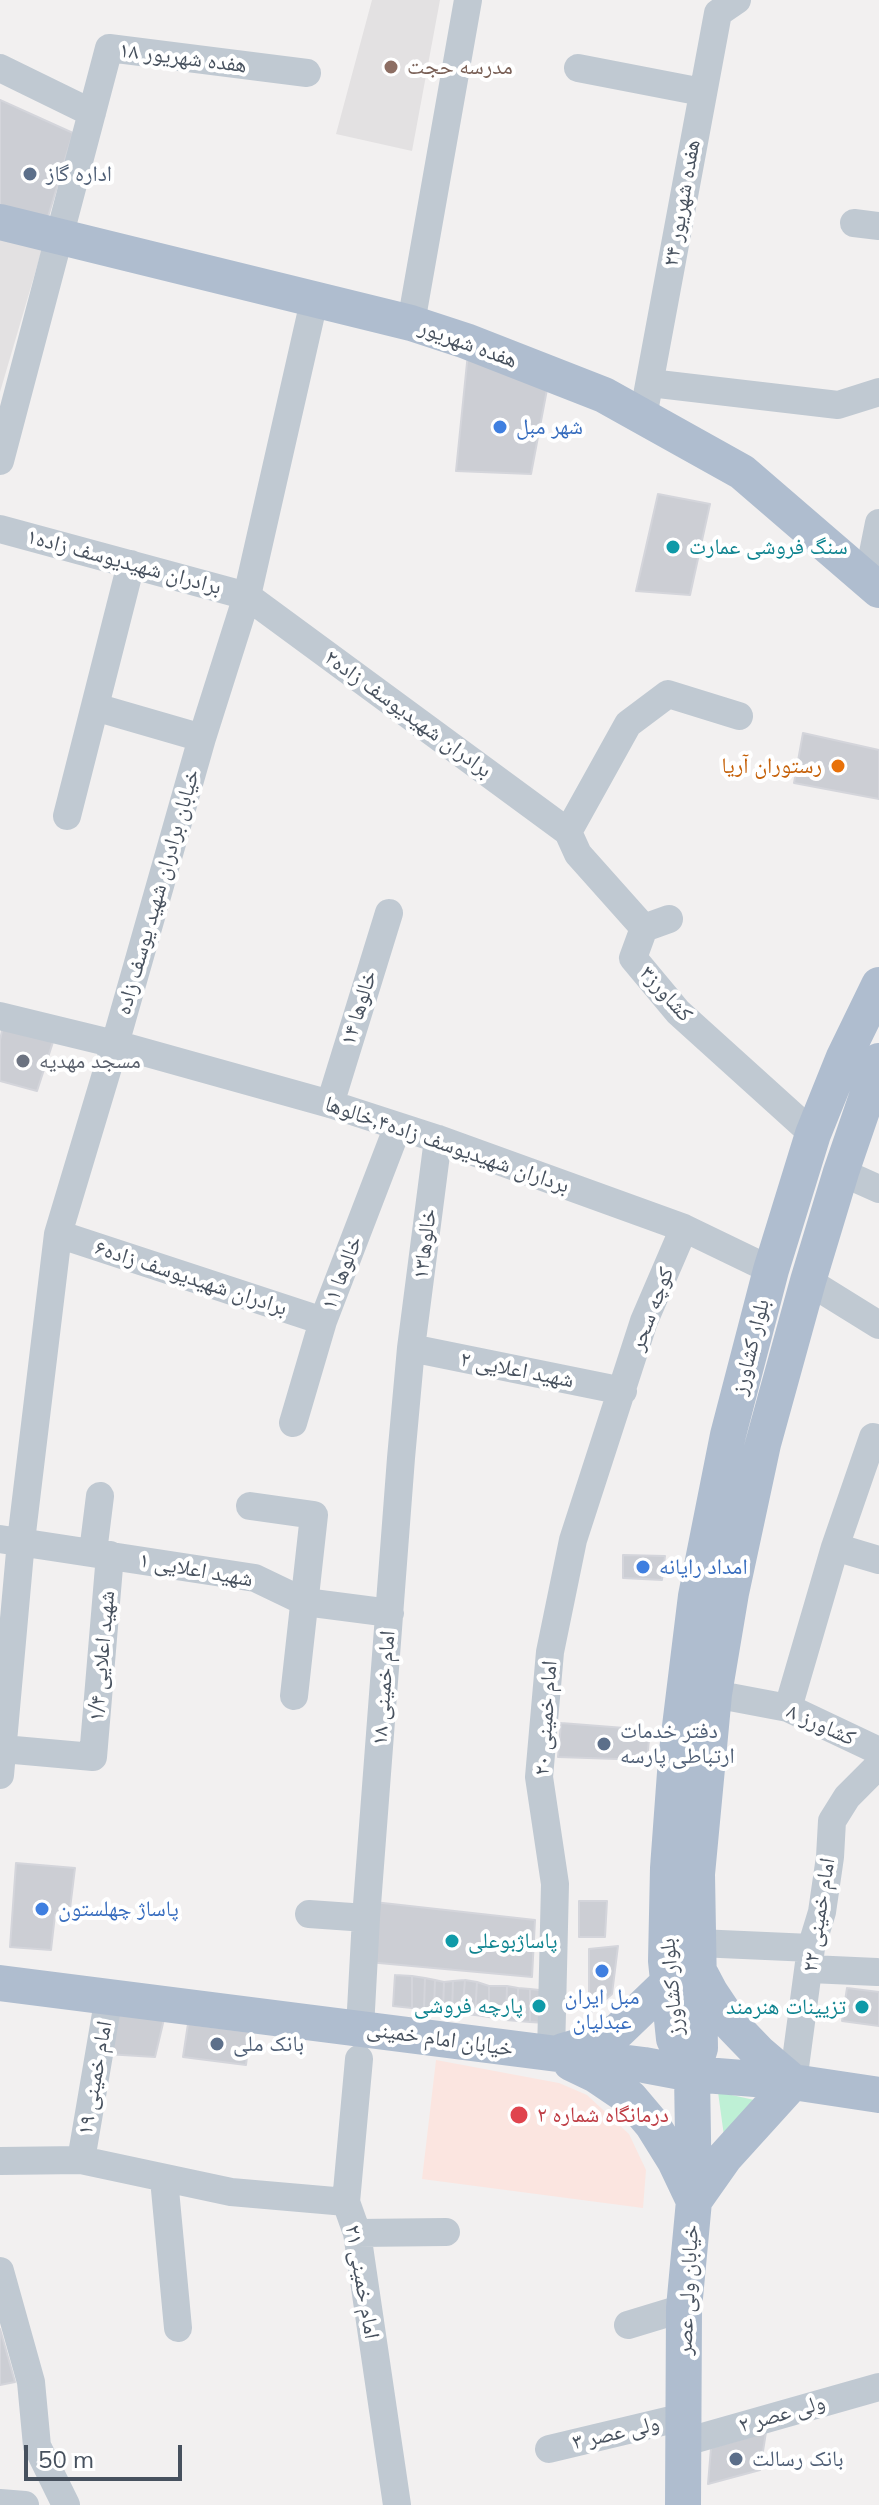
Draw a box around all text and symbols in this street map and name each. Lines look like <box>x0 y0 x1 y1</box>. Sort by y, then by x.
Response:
street label: هفده شهریور ۱۸ <box>118 37 248 79</box>
place label: مدرسه حجت <box>407 54 513 80</box>
marker: مدرسه حجت <box>382 58 400 76</box>
street label: هفده شهریور ۲۴ <box>658 137 706 269</box>
place label: اداره گاز <box>46 161 112 187</box>
marker: اداره گاز <box>21 165 39 183</box>
street label: هفده شهریور <box>415 314 521 374</box>
place label: شهر مبل <box>516 414 583 440</box>
marker: شهر مبل <box>491 418 509 436</box>
street label: برادران شهیدیوسف زاده۱ <box>24 523 224 601</box>
place label: سنگ فروشی عمارت <box>689 534 848 560</box>
marker: سنگ فروشی عمارت <box>664 538 682 556</box>
street label: برادران شهیدیوسف زاده۲ <box>319 644 497 784</box>
place label: رستوران آریا <box>722 753 822 779</box>
marker: رستوران آریا <box>829 757 847 775</box>
street label: خیابان برادران شهید یوسف زاده <box>110 766 206 1018</box>
street label: کشاورز۳ <box>634 960 698 1028</box>
street label: خالوها ۱۴ <box>335 967 383 1049</box>
place label: مسجد مهدیه <box>39 1048 141 1074</box>
marker: مسجد مهدیه <box>14 1052 32 1070</box>
street label: برداران شهیدیوسف زاده۴,خالوها <box>321 1091 573 1199</box>
street label: خالوها۱۳ <box>408 1207 442 1281</box>
street label: خالوها ۱۱ <box>316 1232 368 1314</box>
street label: برادران شهیدیوسف زاده۶ <box>92 1234 290 1322</box>
street label: کوچه سحر <box>624 1264 680 1354</box>
street label: بلوار کشاورز <box>726 1296 776 1398</box>
street label: شهید اعلایی ۲ <box>458 1346 576 1394</box>
street label: شهید اعلایی ۱ <box>137 1547 255 1593</box>
place label: امداد رایانه <box>659 1554 748 1580</box>
marker: امداد رایانه <box>634 1558 652 1576</box>
street label: شهید اعلایی ۱/۴ <box>83 1590 121 1722</box>
street label: امام خمینی ۱۸ <box>367 1630 401 1746</box>
street label: امام خمینی ۲۰ <box>529 1660 563 1776</box>
street label: کشاورز ۸ <box>783 1698 859 1752</box>
place label: دفتر خدمات ارتباطی پارسه <box>620 1718 735 1770</box>
marker: دفتر خدمات ارتباطی پارسه <box>595 1735 613 1753</box>
street label: امام خمینی ۲۲ <box>797 1856 841 1974</box>
place label: پاساژ چهلستون <box>58 1896 179 1922</box>
marker: پاساژ چهلستون <box>33 1900 51 1918</box>
place label: پاساژبوعلی <box>468 1928 558 1954</box>
marker: پاساژبوعلی <box>443 1932 461 1950</box>
street label: بلوار کشاورز <box>655 1937 689 2037</box>
marker: مبل ایران عبدلیان <box>593 1962 611 1980</box>
place label: مبل ایران عبدلیان <box>565 1984 639 2036</box>
place label: پارچه فروشی <box>414 1993 523 2019</box>
place label: تزیینات هنرمند <box>726 1994 846 2020</box>
marker: پارچه فروشی <box>530 1997 548 2015</box>
marker: تزیینات هنرمند <box>853 1998 871 2016</box>
street label: خیابان امام خمینی <box>365 2016 515 2062</box>
street label: امام خمینی ۱۹ <box>72 2019 118 2137</box>
place label: بانک ملی <box>233 2031 304 2057</box>
marker: بانک ملی <box>208 2035 226 2053</box>
place label: درمانگاه شماره ۲ <box>537 2102 669 2128</box>
marker: درمانگاه شماره ۲ <box>508 2104 530 2126</box>
street label: امام خمینی ۲۱ <box>339 2223 385 2341</box>
street label: خیابان ولی عصر <box>671 2224 705 2356</box>
street label: ولی عصر ۲ <box>736 2389 828 2439</box>
street label: ولی عصر ۳ <box>570 2410 662 2456</box>
scale bar <box>28 2429 186 2479</box>
text: 50 m <box>38 2444 94 2474</box>
place label: بانک رسالت <box>752 2446 844 2472</box>
marker: بانک رسالت <box>727 2450 745 2468</box>

